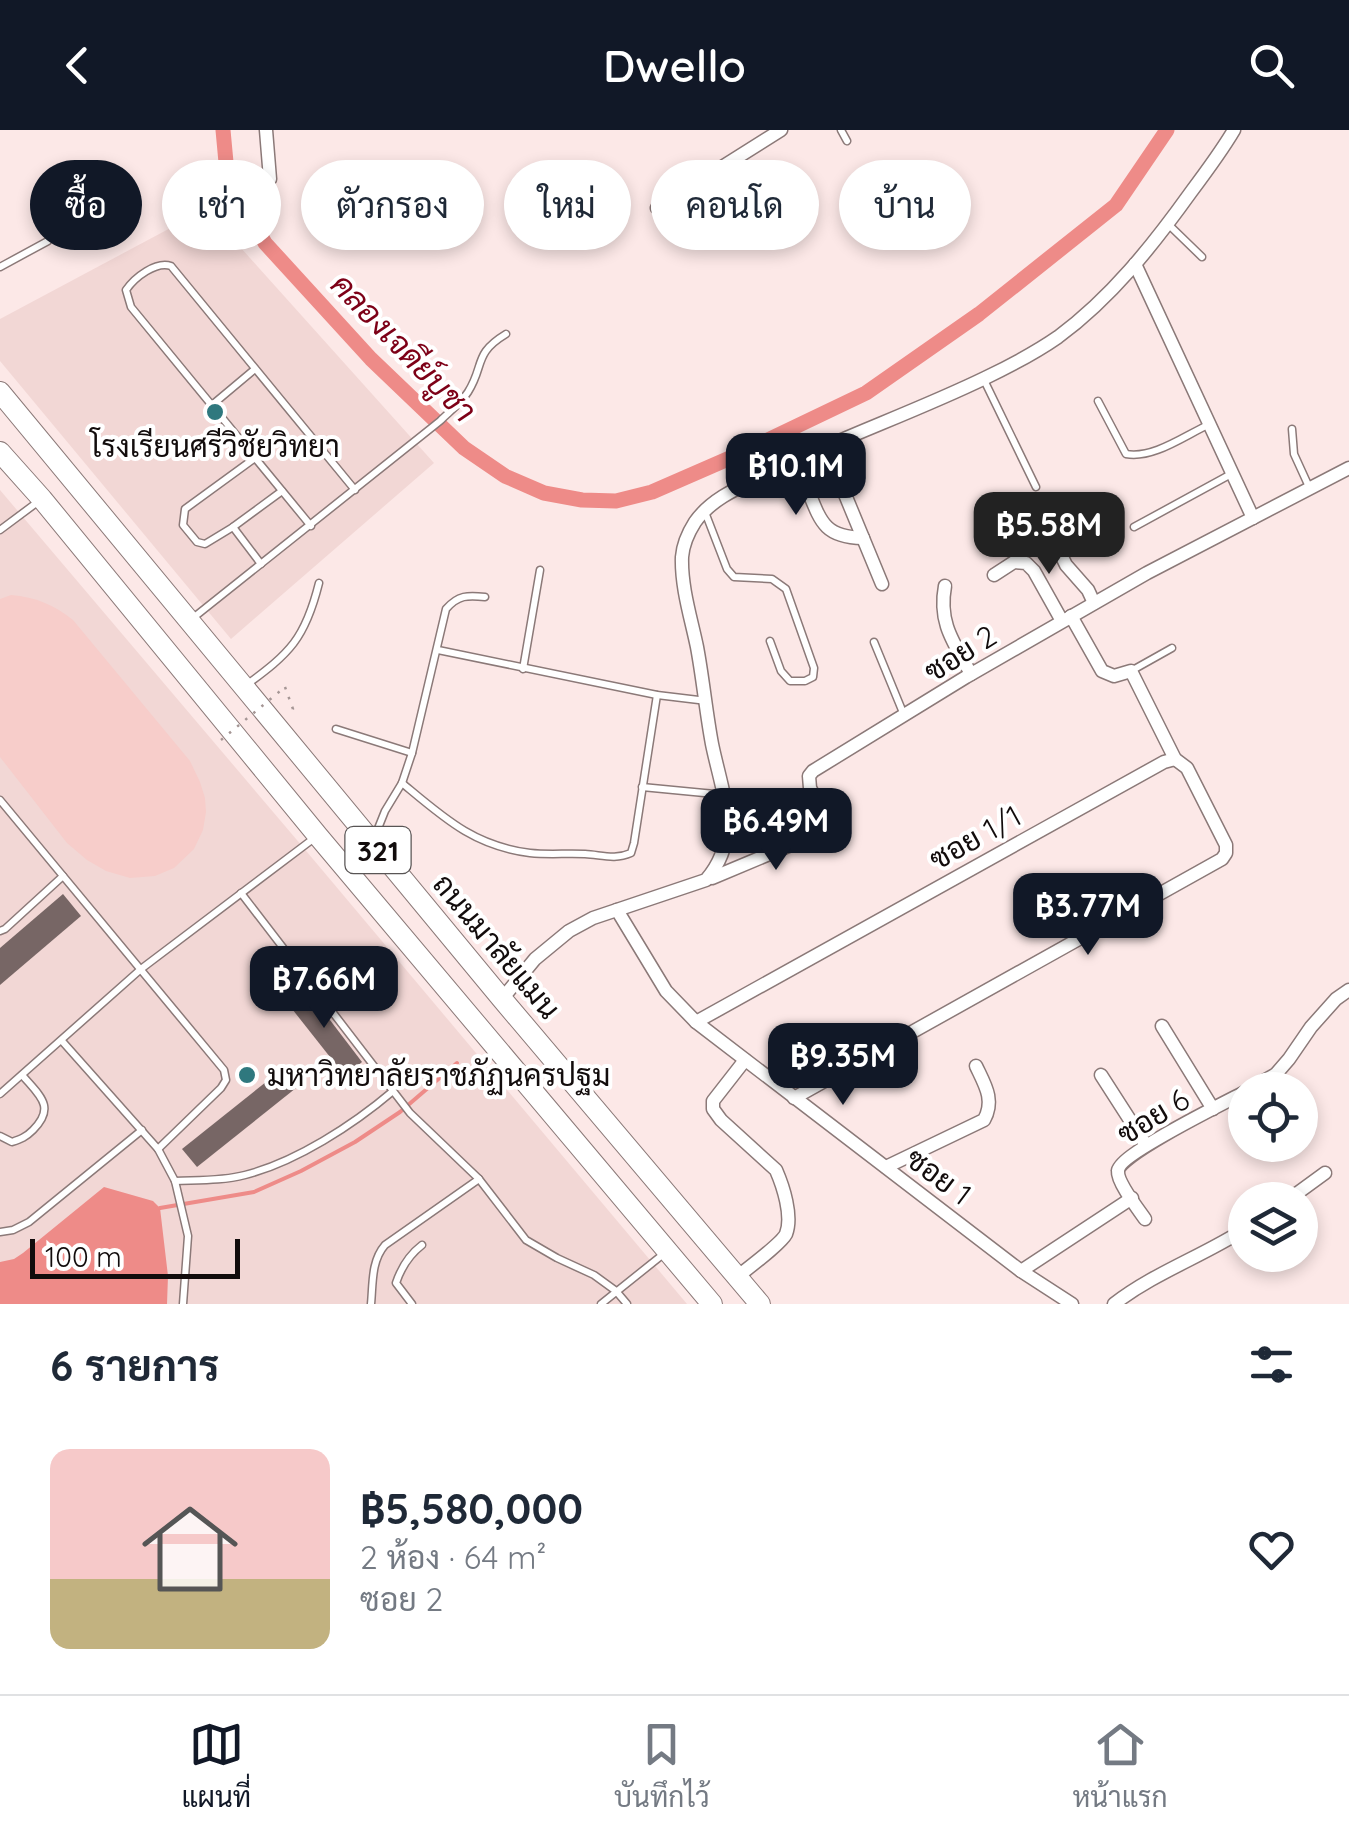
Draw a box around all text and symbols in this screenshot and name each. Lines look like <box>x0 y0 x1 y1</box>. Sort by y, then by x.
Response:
text: Dwello <box>603 37 746 93</box>
icon: back <box>50 38 105 93</box>
icon: search <box>1244 38 1299 93</box>
chip: ซื้อ <box>30 160 142 250</box>
chip: เช่า <box>162 160 281 250</box>
chip: ตัวกรอง <box>301 160 484 250</box>
chip: ใหม่ <box>504 160 631 250</box>
chip: คอนโด <box>651 160 819 250</box>
chip: บ้าน <box>839 160 971 250</box>
water label: คลองเจดีย์บูชา <box>321 264 485 432</box>
marker: โรงเรียนศรีวิชัยวิทยา <box>204 401 226 423</box>
place label: โรงเรียนศรีวิชัยวิทยา <box>88 427 340 465</box>
pin: ฿10.1M <box>715 433 877 518</box>
text: ฿10.1M <box>748 445 844 485</box>
pin: ฿5.58M <box>968 492 1130 577</box>
text: ฿5.58M <box>996 504 1102 544</box>
street label: ซอย 2 <box>917 616 1003 690</box>
pin: ฿6.49M <box>695 788 857 873</box>
street label: ซอย 1/1 <box>922 796 1028 878</box>
text: ฿6.49M <box>723 800 829 840</box>
road number: 321 <box>346 827 410 873</box>
street label: ถนนมาลัยแมน <box>425 866 569 1026</box>
pin: ฿3.77M <box>1007 873 1169 958</box>
text: ฿3.77M <box>1035 885 1141 925</box>
pin: ฿7.66M <box>243 946 405 1031</box>
text: ฿7.66M <box>272 958 376 998</box>
pin: ฿9.35M <box>762 1023 924 1108</box>
text: ฿9.35M <box>790 1035 896 1075</box>
place label: มหาวิทยาลัยราชภัฏนครปฐม <box>267 1056 610 1096</box>
marker: มหาวิทยาลัยราชภัฏนครปฐม <box>236 1064 258 1086</box>
map controls <box>1228 1072 1318 1272</box>
button: locate <box>1228 1072 1318 1162</box>
street label: ซอย 6 <box>1110 1080 1196 1152</box>
street label: ซอย 1 <box>899 1139 979 1213</box>
button: layers <box>1228 1182 1318 1272</box>
scale bar <box>30 1234 240 1278</box>
text: 100 m <box>45 1239 122 1274</box>
icon: filters <box>1244 1337 1299 1392</box>
text: 6 รายการ <box>50 1339 219 1392</box>
text: ฿5,580,000 <box>360 1482 583 1535</box>
icon: home <box>130 1489 250 1609</box>
icon: heart <box>1244 1522 1299 1577</box>
text: 2 ห้อง · 64 m² <box>360 1537 546 1577</box>
text: ซอย 2 <box>360 1579 443 1619</box>
tab: แผนที่ <box>181 1717 251 1814</box>
tab: บันทึกไว้ <box>614 1717 710 1814</box>
tab: หน้าแรก <box>1072 1717 1168 1814</box>

